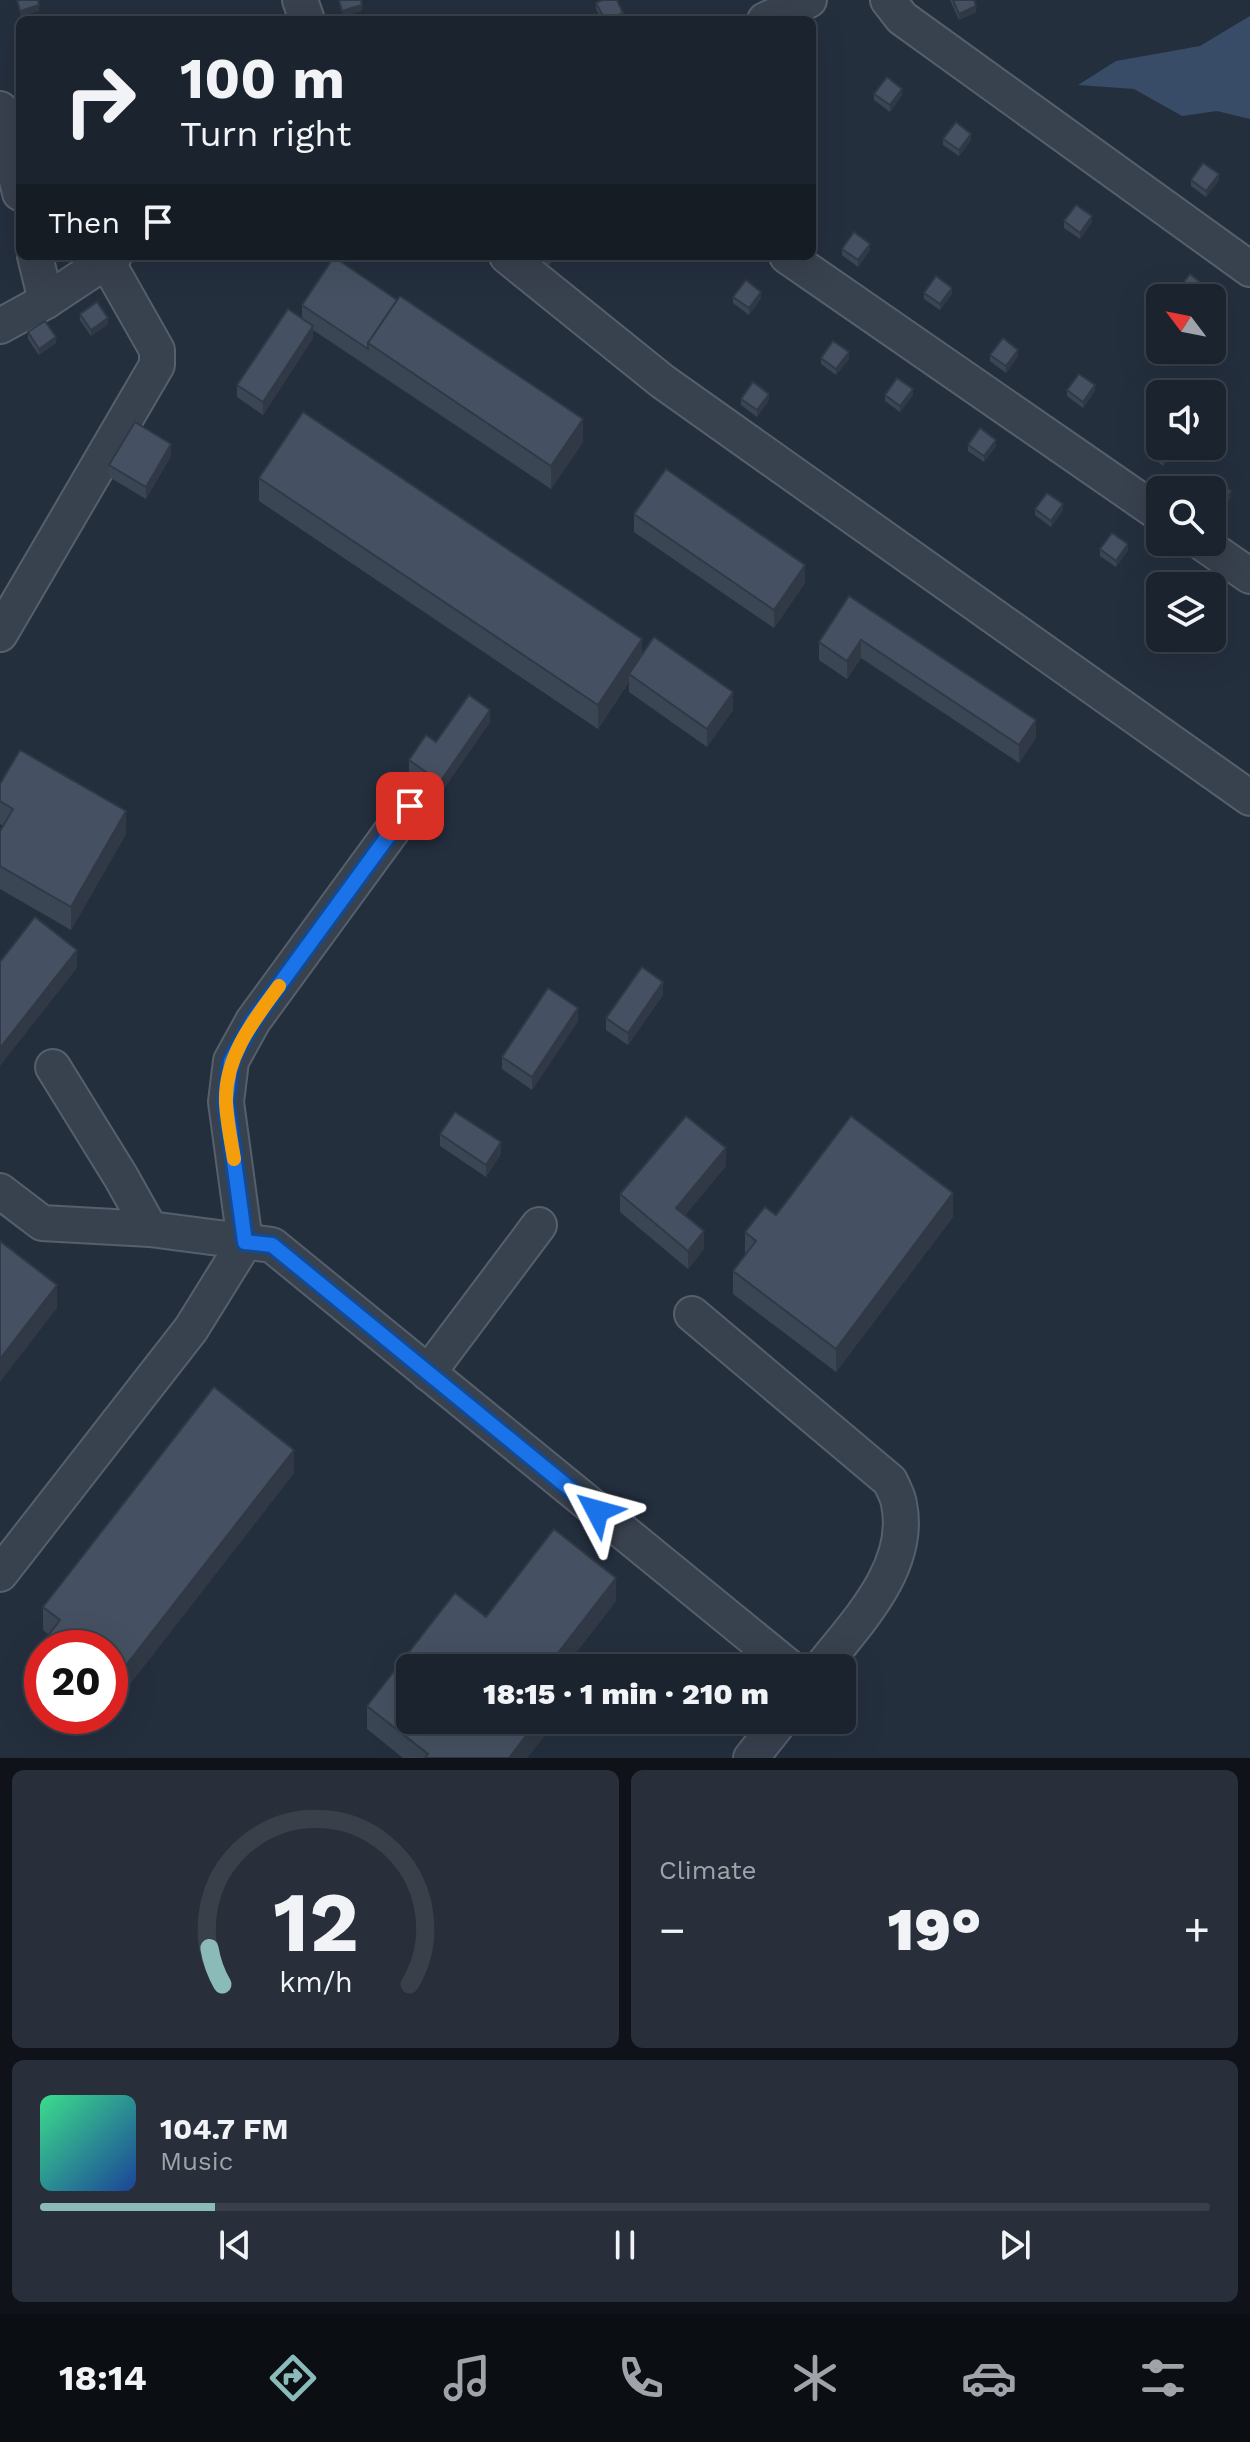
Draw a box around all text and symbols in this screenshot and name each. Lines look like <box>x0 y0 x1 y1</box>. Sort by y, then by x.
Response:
text: 100 m <box>180 46 345 112</box>
icon: right <box>48 48 152 152</box>
text: Turn right <box>180 113 351 155</box>
icon: arrive <box>136 200 180 244</box>
text: Then <box>48 205 120 240</box>
north arrow <box>1146 284 1226 364</box>
map controls <box>1146 284 1226 652</box>
button: sound <box>1146 380 1226 460</box>
button: search <box>1146 476 1226 556</box>
button: layers <box>1146 572 1226 652</box>
pin <box>376 772 444 840</box>
icon: arrive <box>388 784 432 828</box>
position arrow <box>555 1469 639 1553</box>
speed limit sign: 20 <box>24 1630 128 1734</box>
text: 18:15 · 1 min · 210 m <box>483 1676 769 1711</box>
text: Climate <box>659 1855 757 1885</box>
text: 12 <box>273 1874 358 1971</box>
text: 19° <box>887 1894 982 1965</box>
text: − <box>659 1904 686 1956</box>
text: + <box>1183 1904 1210 1956</box>
text: km/h <box>279 1965 352 1999</box>
text: 104.7 FM <box>160 2111 289 2146</box>
text: Music <box>160 2146 233 2176</box>
icon: previous <box>213 2223 257 2267</box>
icon: pause <box>603 2223 647 2267</box>
icon: next <box>993 2223 1037 2267</box>
icon: directions <box>265 2350 321 2406</box>
icon: music <box>439 2350 495 2406</box>
icon: phone <box>613 2350 669 2406</box>
icon: climate <box>787 2350 843 2406</box>
icon: car <box>961 2350 1017 2406</box>
icon: filters <box>1135 2350 1191 2406</box>
text: 18:14 <box>59 2357 147 2399</box>

